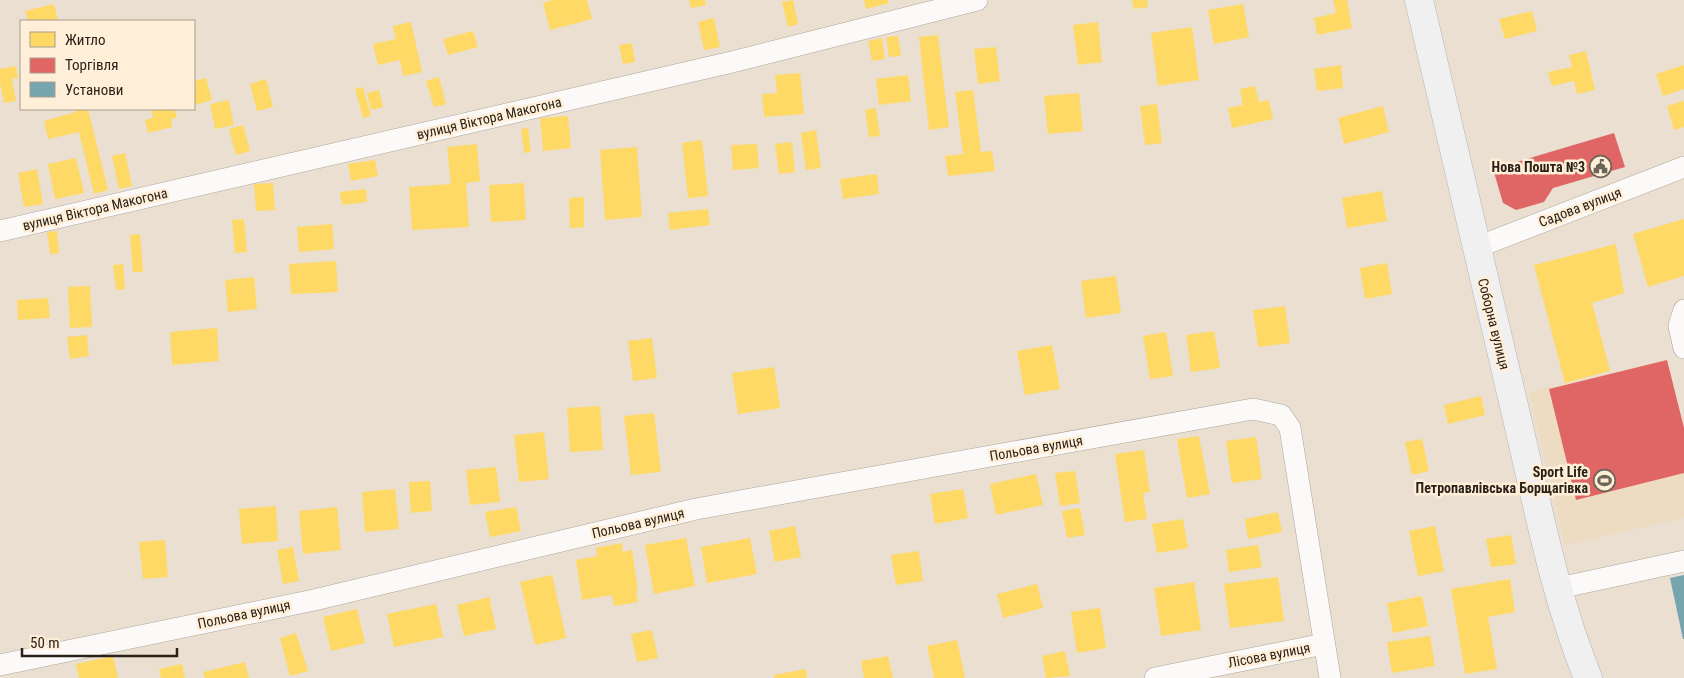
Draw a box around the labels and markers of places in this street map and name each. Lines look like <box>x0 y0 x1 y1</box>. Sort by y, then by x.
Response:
public building icon: Нова Пошта №3 <box>1589 155 1613 179</box>
place label: Нова Пошта №3 <box>1492 159 1585 175</box>
place label: Sport Life Петропавлівська Борщагівка <box>1416 464 1588 496</box>
sports icon: Sport Life Петропавлівська Борщагівка <box>1592 468 1616 492</box>

